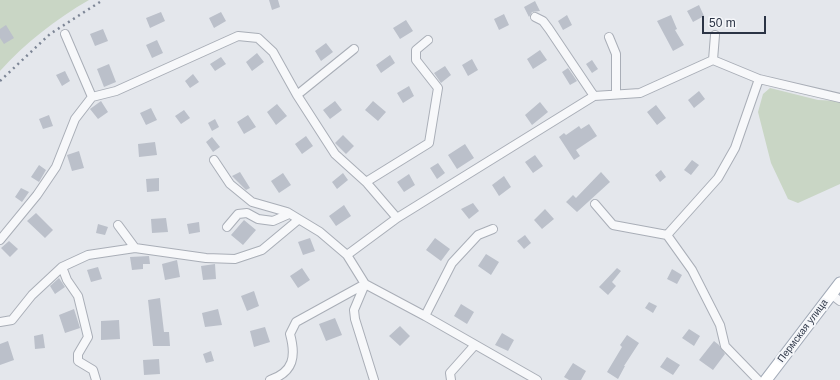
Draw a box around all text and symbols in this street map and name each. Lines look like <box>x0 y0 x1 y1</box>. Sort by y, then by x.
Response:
scale bar <box>704 8 768 34</box>
text: 50 m <box>709 16 736 30</box>
street label: Пермская улица <box>775 297 831 365</box>

